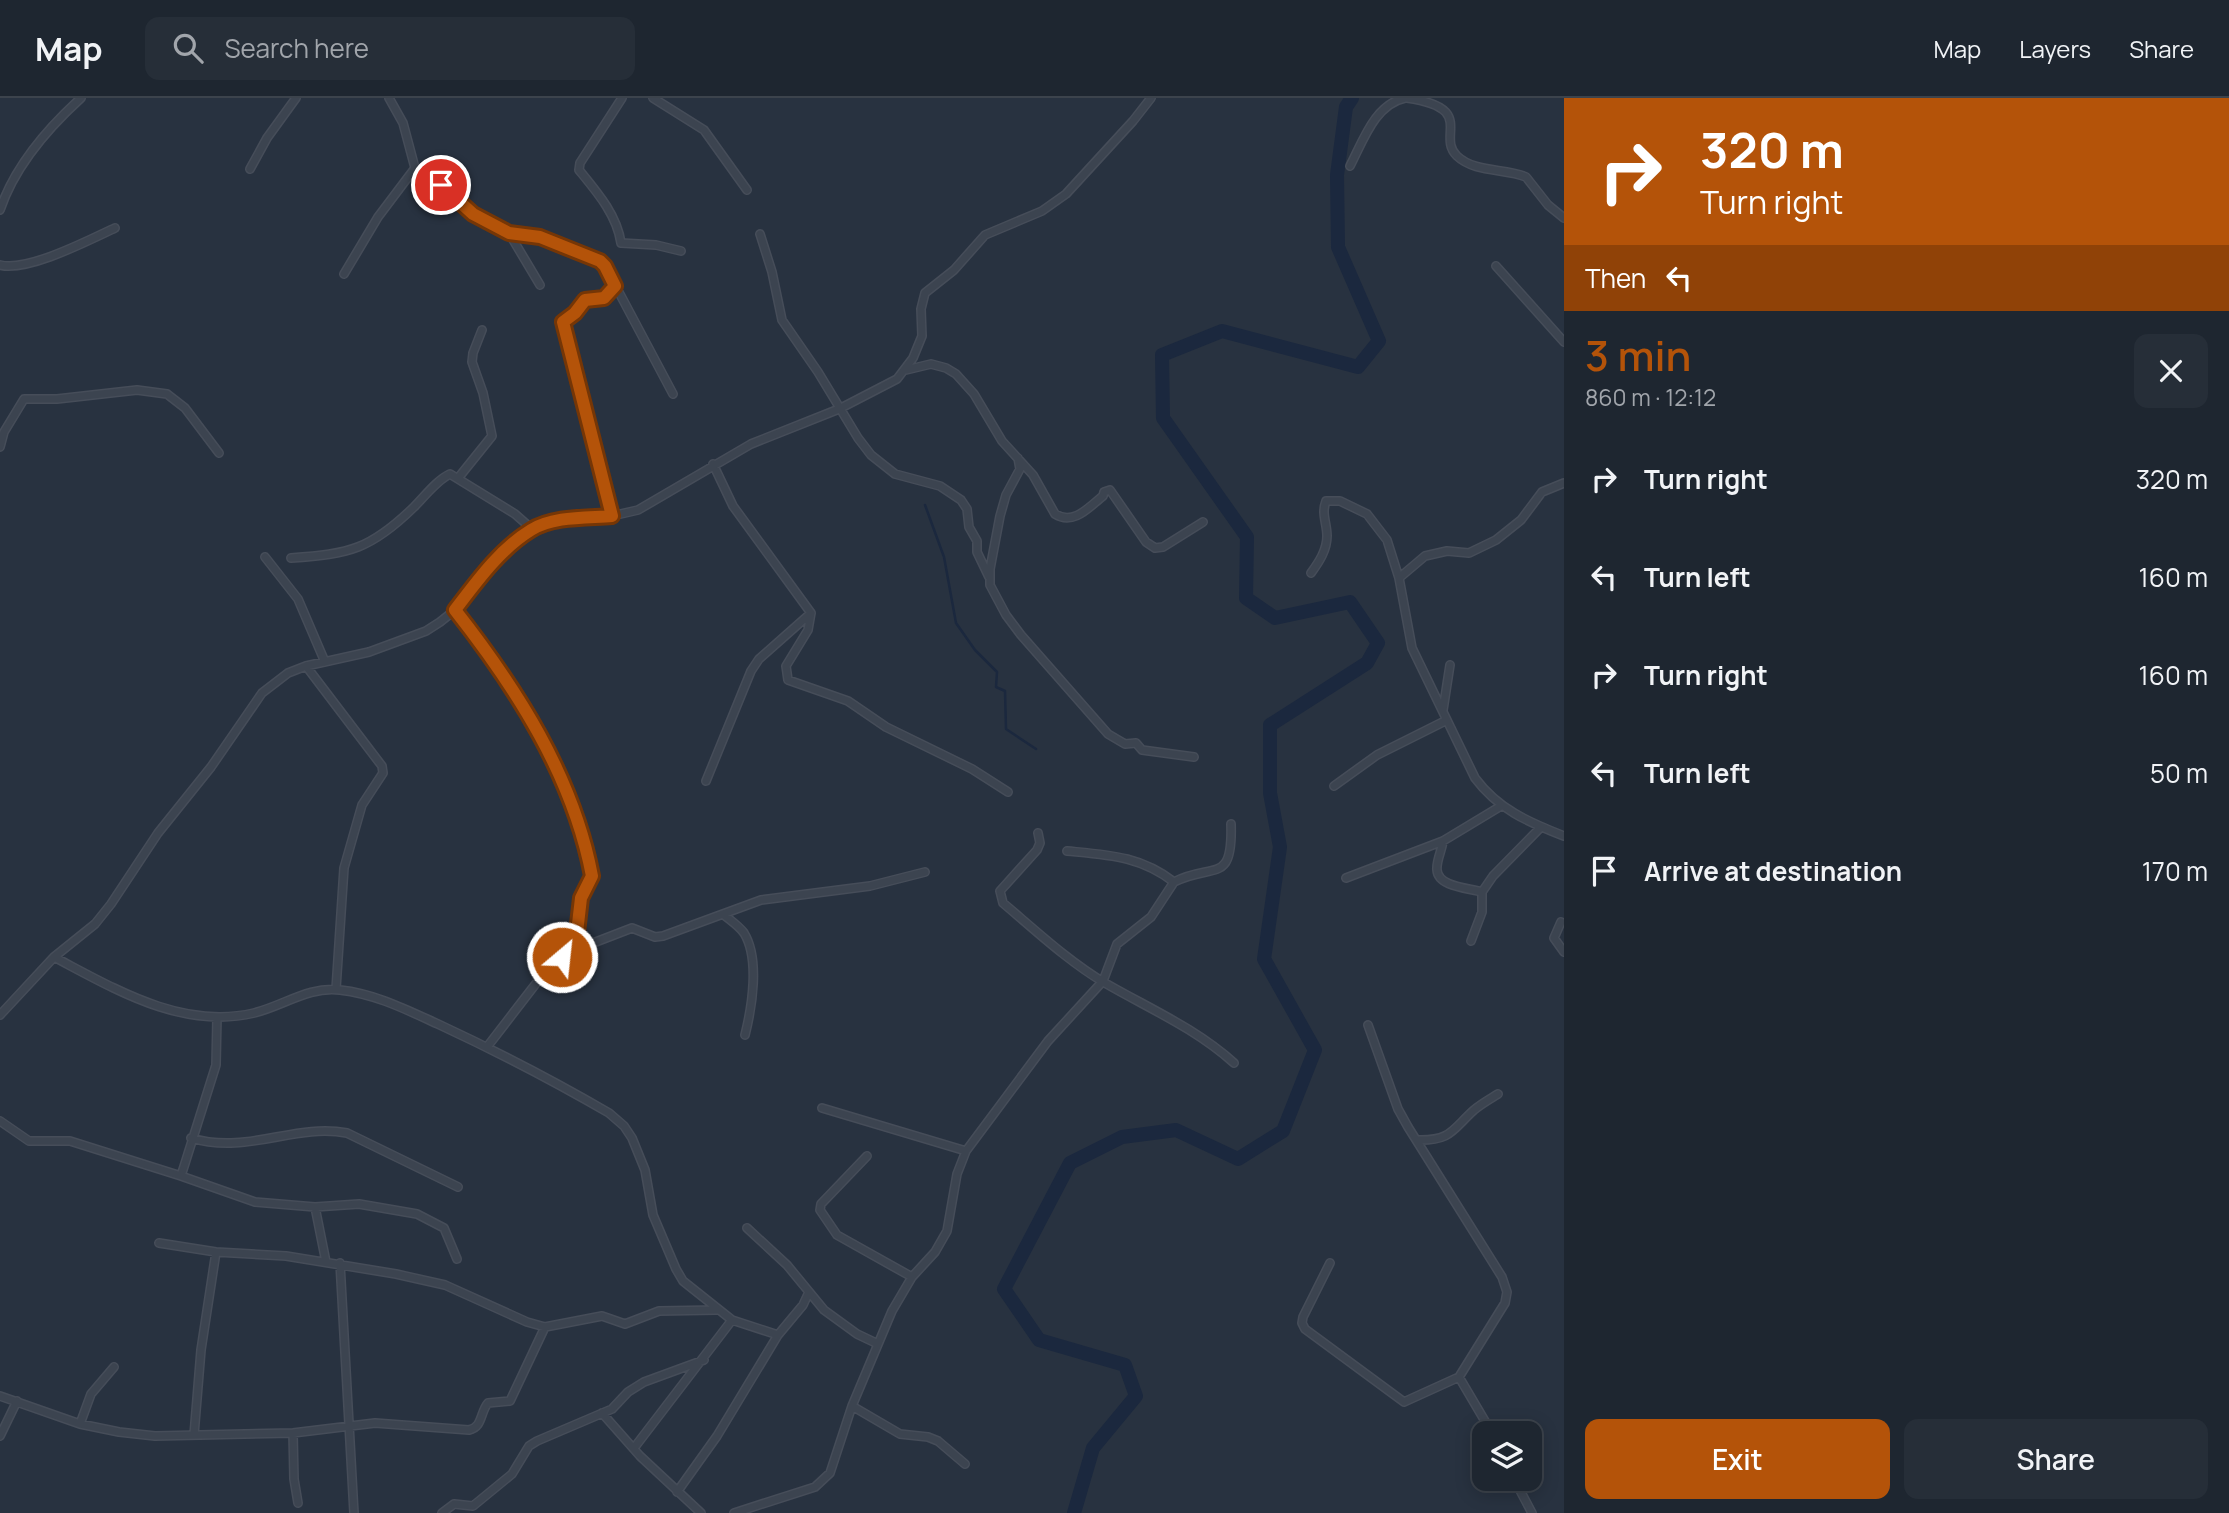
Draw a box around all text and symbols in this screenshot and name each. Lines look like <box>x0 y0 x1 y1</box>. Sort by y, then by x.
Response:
search box <box>145 17 635 80</box>
text: Map <box>35 26 103 71</box>
icon: search <box>169 29 207 67</box>
text: Search here <box>225 30 369 66</box>
text: Map <box>1934 32 1981 65</box>
text: Layers <box>2019 32 2091 65</box>
text: Share <box>2129 32 2194 65</box>
text: 320 m <box>1700 116 1844 183</box>
icon: right <box>1585 126 1676 217</box>
pin <box>411 155 471 215</box>
icon: arrive <box>422 166 460 204</box>
text: Turn right <box>1700 180 1843 224</box>
icon: left <box>1660 259 1698 297</box>
text: Then <box>1585 260 1646 296</box>
text: 3 min <box>1585 326 1691 384</box>
button: close <box>2134 334 2208 408</box>
text: 860 m · 12:12 <box>1585 381 1716 413</box>
icon: right <box>1585 460 1623 498</box>
text: Turn right <box>1644 461 1768 497</box>
text: 320 m <box>2136 461 2208 497</box>
icon: left <box>1585 558 1623 596</box>
text: Turn left <box>1644 559 1751 595</box>
text: 160 m <box>2139 559 2208 595</box>
icon: right <box>1585 656 1623 694</box>
text: Turn right <box>1644 657 1768 693</box>
text: 160 m <box>2139 657 2208 693</box>
icon: left <box>1585 754 1623 792</box>
text: Turn left <box>1644 755 1751 791</box>
text: 50 m <box>2150 755 2208 791</box>
icon: arrive <box>1585 852 1623 890</box>
text: Arrive at destination <box>1644 853 1902 889</box>
text: 170 m <box>2142 853 2208 889</box>
position arrow <box>525 920 599 994</box>
button: Exit <box>1585 1419 1890 1499</box>
button: Share <box>1904 1419 2208 1499</box>
map controls <box>1472 1421 1542 1491</box>
button: layers <box>1472 1421 1542 1491</box>

